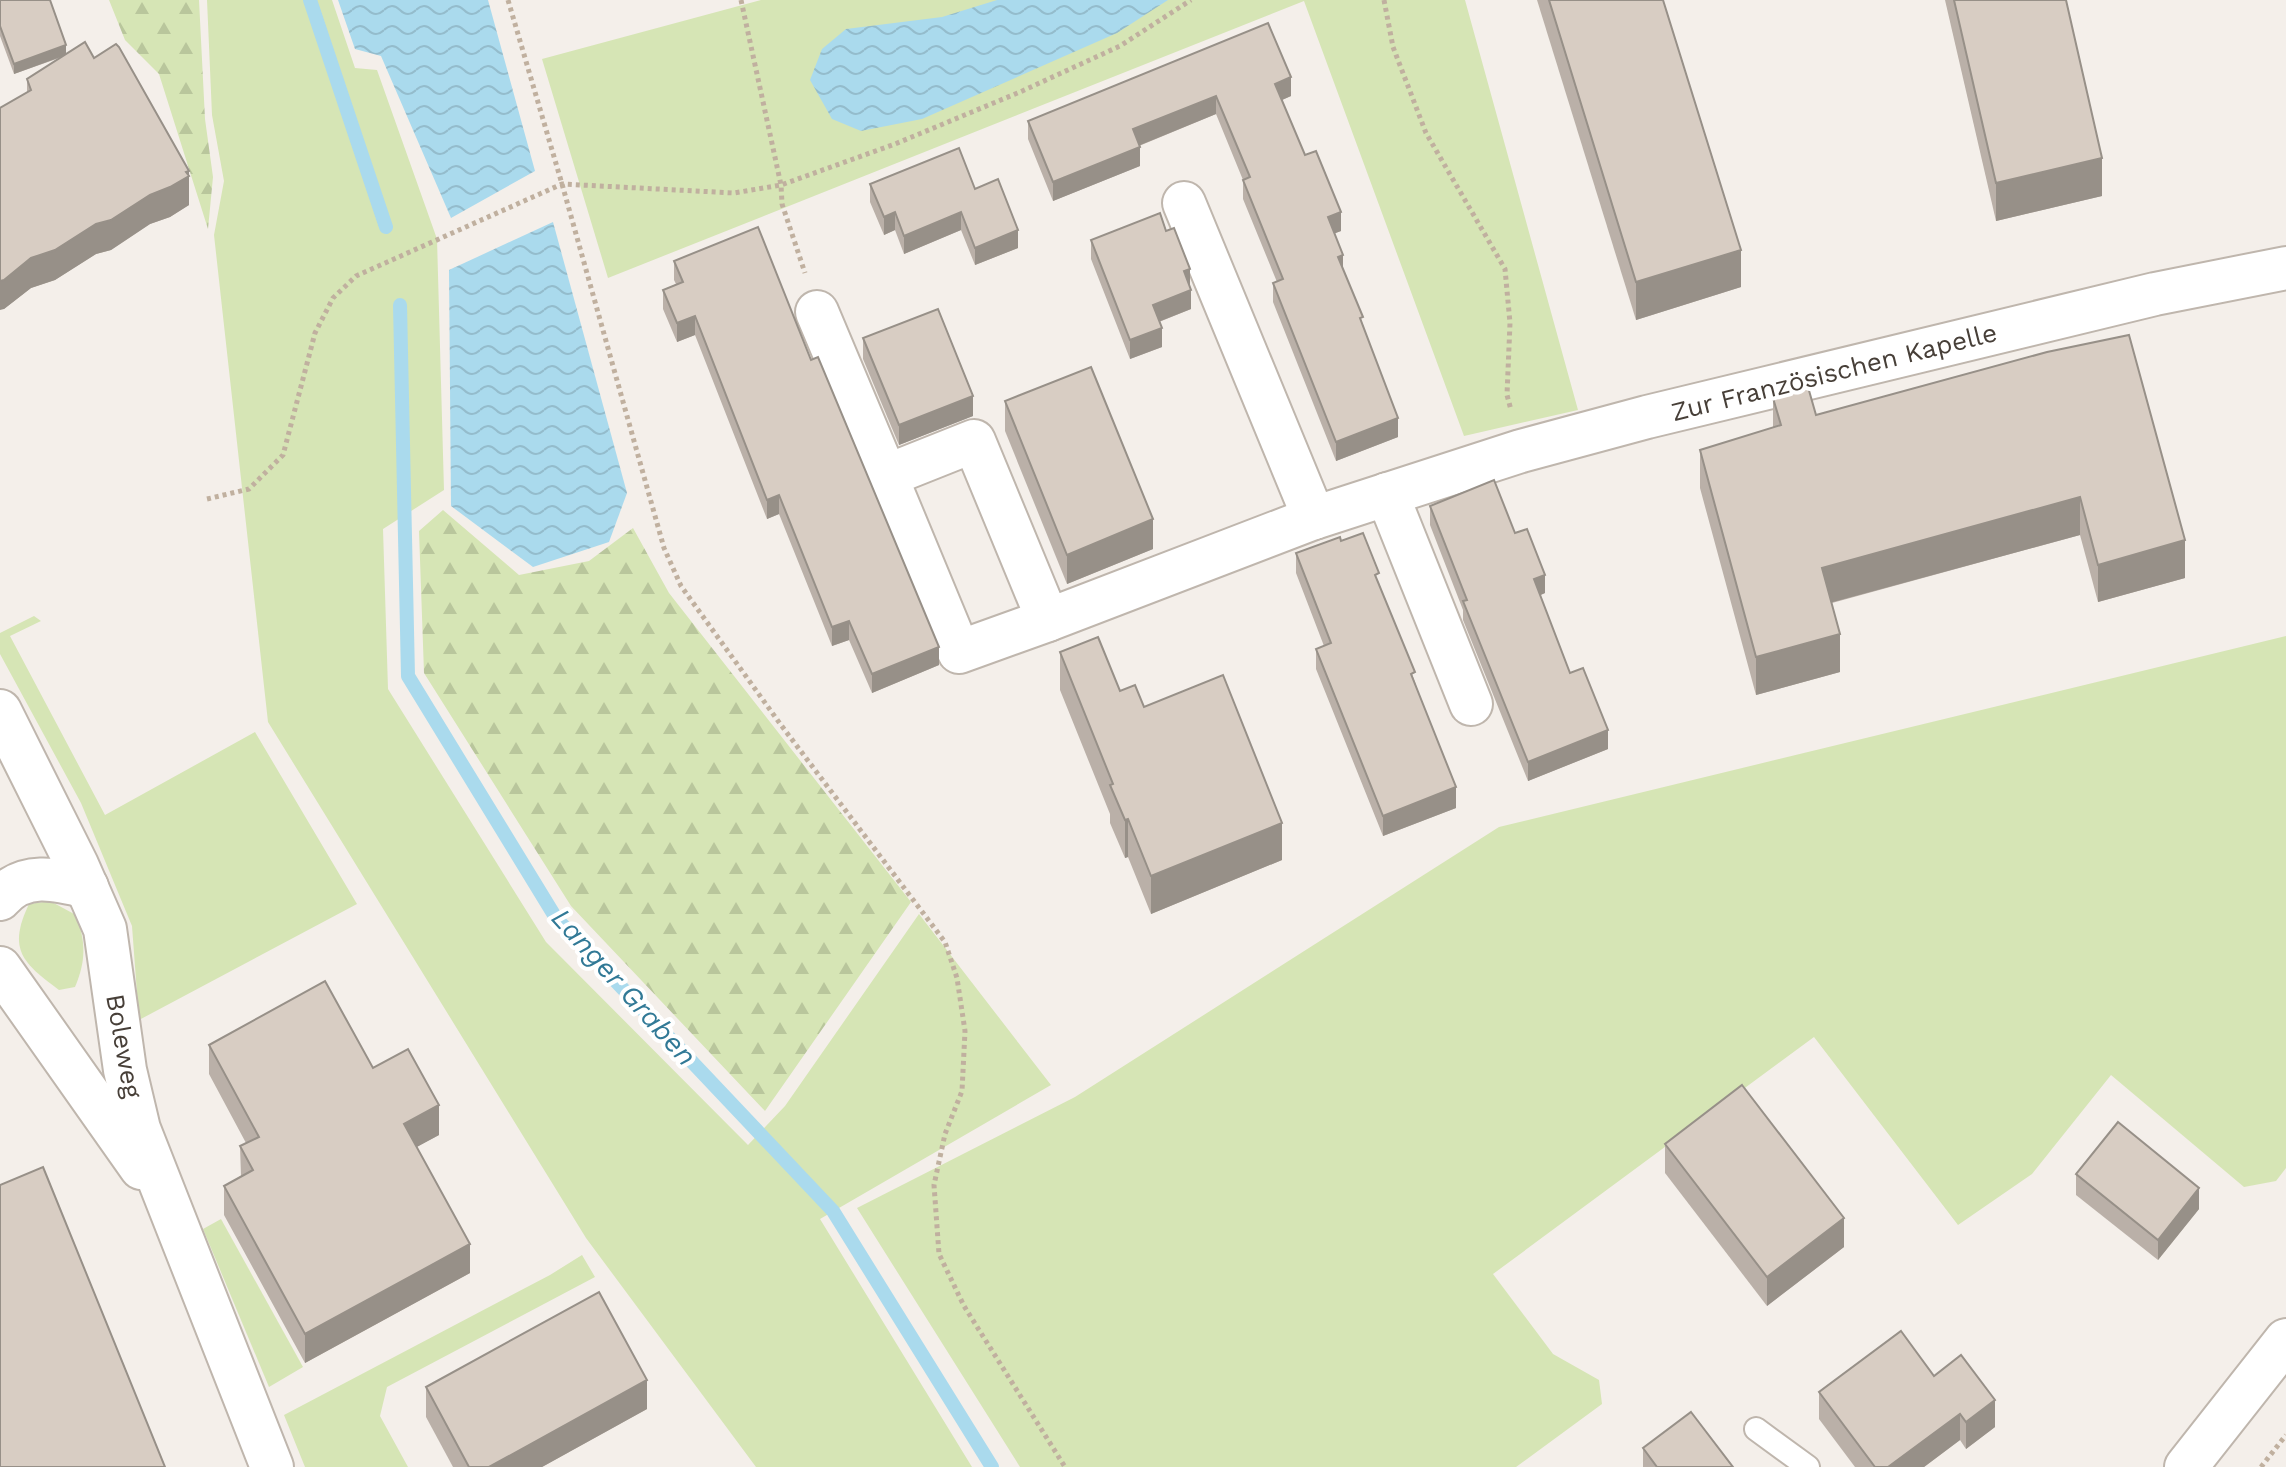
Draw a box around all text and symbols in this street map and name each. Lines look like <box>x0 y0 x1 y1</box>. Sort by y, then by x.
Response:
street label: Zur Französischen Kapelle <box>1668 317 2000 427</box>
water label: Langer Graben <box>545 902 703 1072</box>
street label: Boleweg <box>100 992 148 1101</box>

